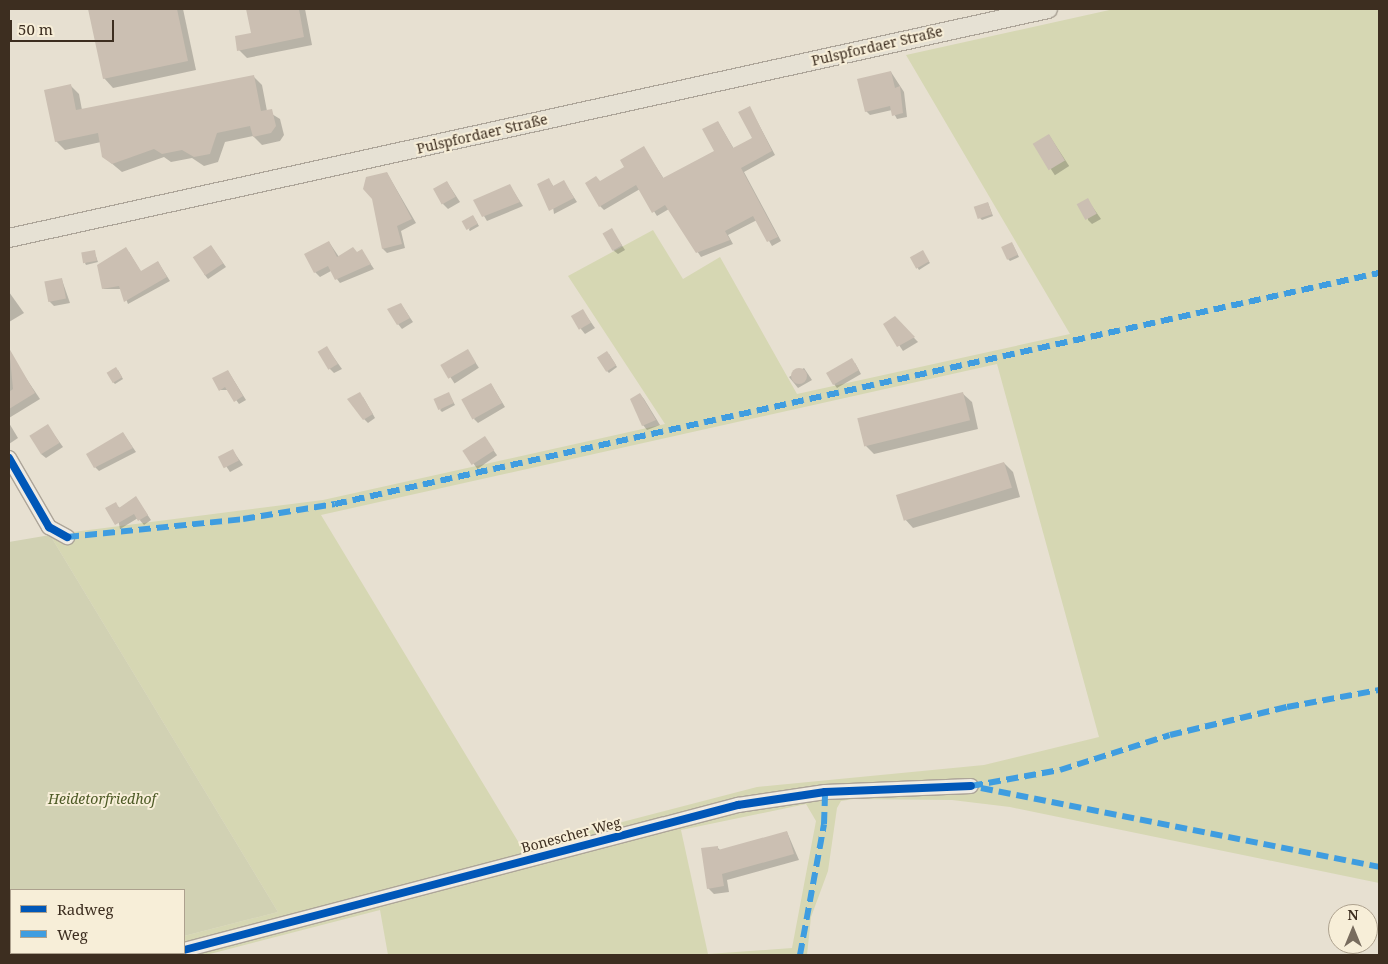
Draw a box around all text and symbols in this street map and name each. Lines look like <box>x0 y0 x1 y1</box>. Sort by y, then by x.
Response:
scale bar <box>12 10 116 42</box>
text: 50 m <box>18 19 53 39</box>
street label: Pulspfordaer Straße <box>810 23 944 69</box>
street label: Pulspfordaer Straße <box>415 111 549 157</box>
park label: Heidetorfriedhof <box>48 791 156 807</box>
street label: Bonescher Weg <box>519 814 623 856</box>
legend <box>10 889 185 954</box>
text: Radweg <box>57 899 114 919</box>
north arrow <box>1328 904 1378 954</box>
text: N <box>1347 905 1359 924</box>
text: Weg <box>57 924 88 944</box>

